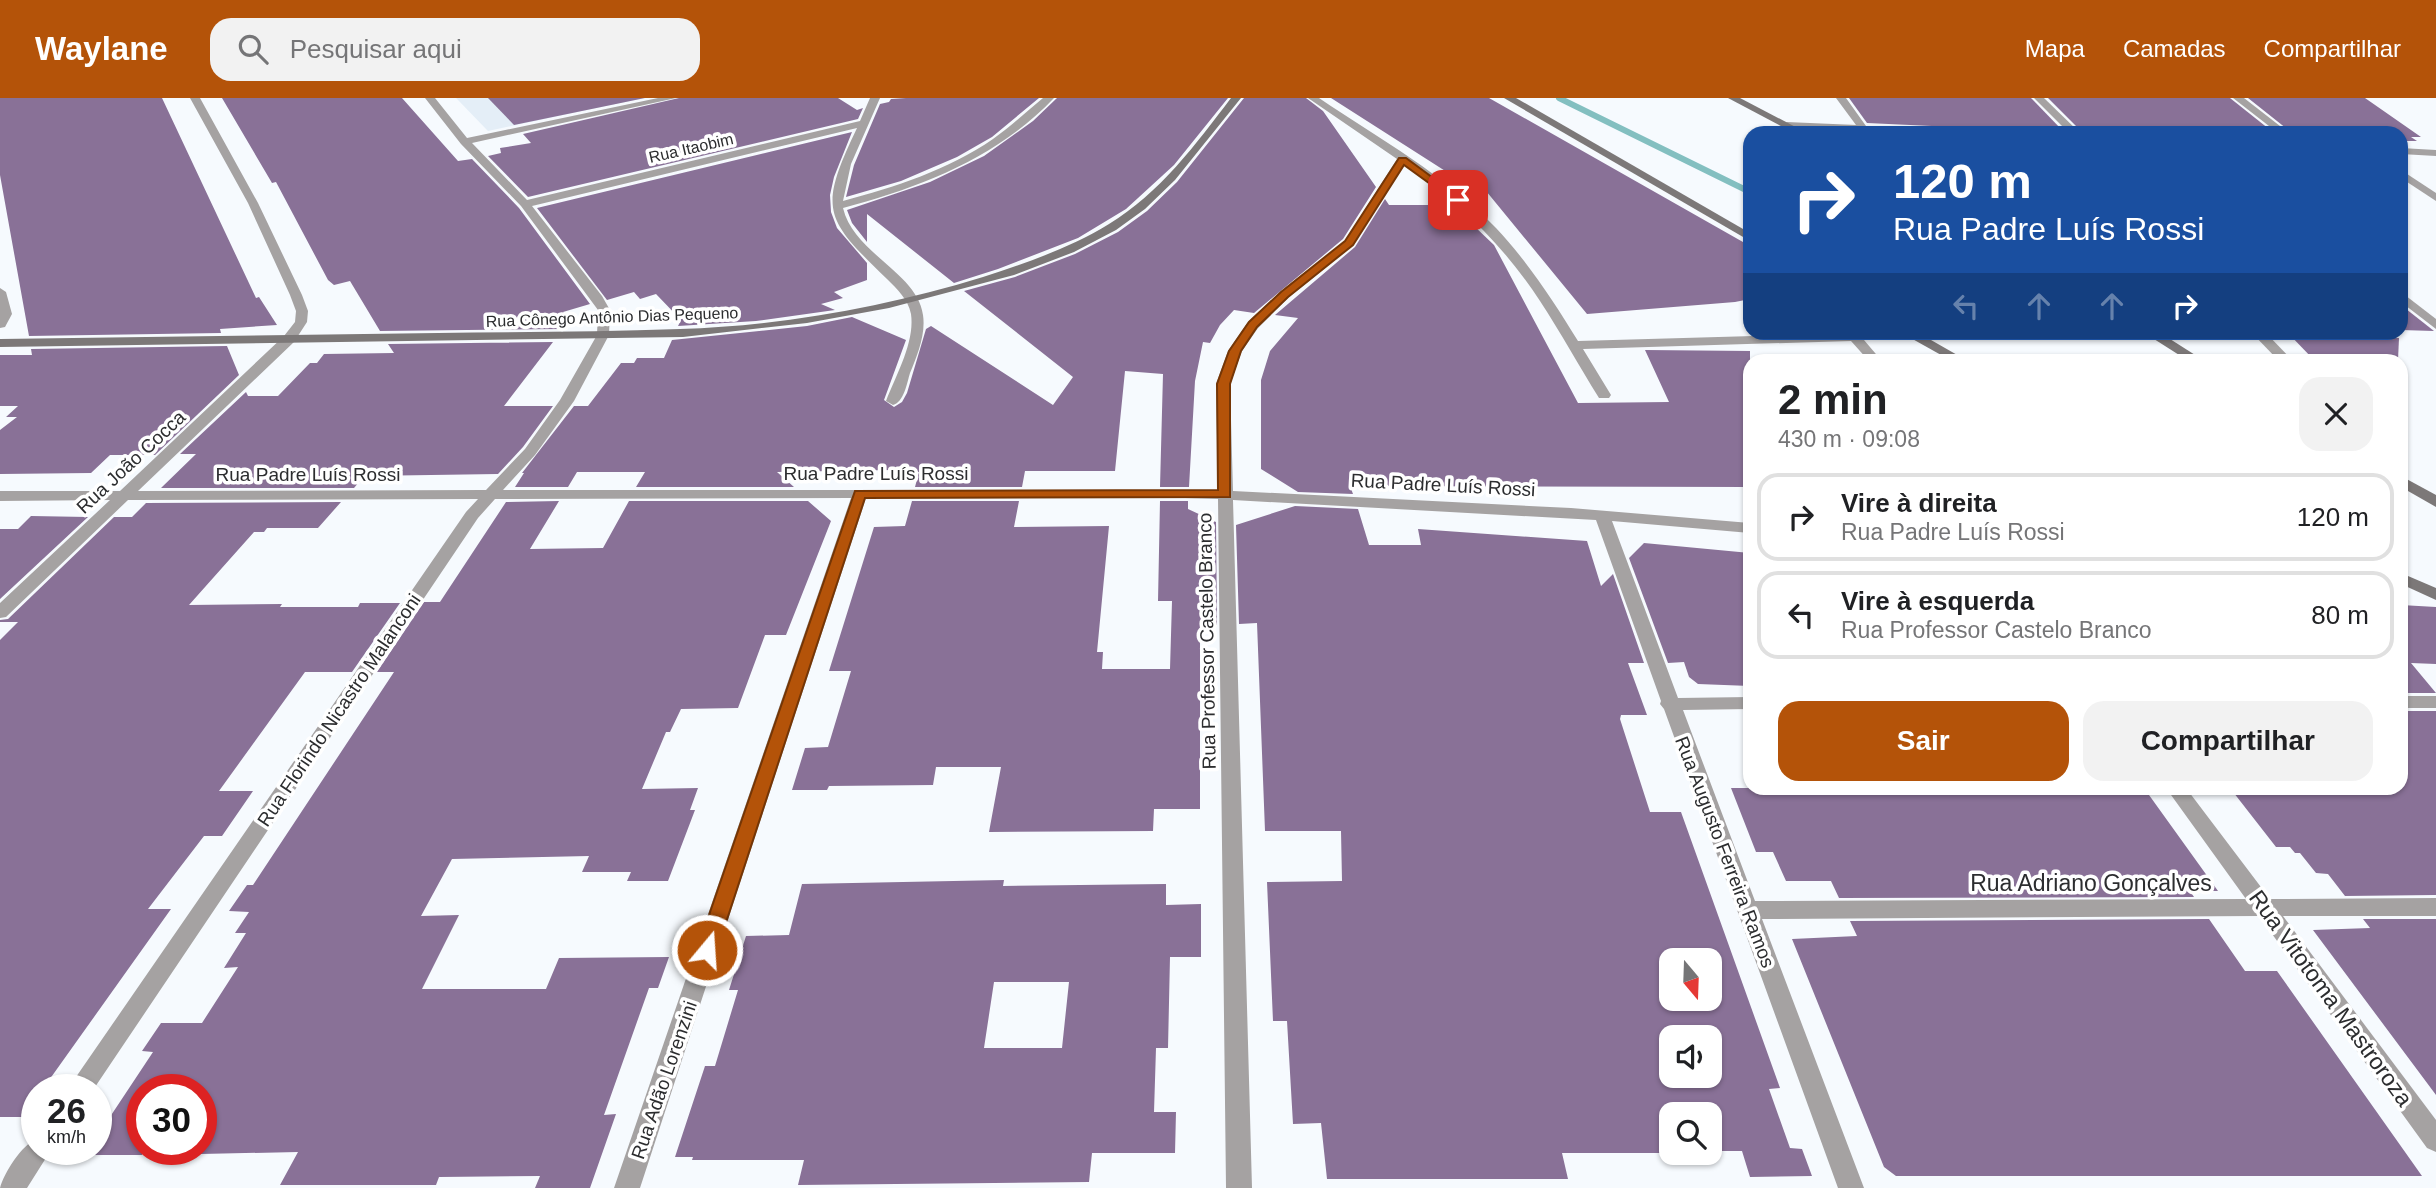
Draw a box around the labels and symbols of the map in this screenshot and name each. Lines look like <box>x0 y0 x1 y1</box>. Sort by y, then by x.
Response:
street label: Rua Itaobim <box>647 130 735 166</box>
pin <box>1428 170 1488 230</box>
street label: Rua Cônego Antônio Dias Pequeno <box>485 304 739 330</box>
street label: Rua João Cocca <box>72 406 190 518</box>
street label: Rua Padre Luís Rossi <box>784 463 968 484</box>
street label: Rua Padre Luís Rossi <box>216 464 400 485</box>
street label: Rua Padre Luís Rossi <box>1350 470 1536 500</box>
street label: Rua Professor Castelo Branco <box>1194 513 1220 769</box>
street label: Rua Florindo Nicastro Malanconi <box>253 590 425 830</box>
street label: Rua Augusto Ferreira Ramos <box>1671 733 1779 971</box>
street label: Rua Adriano Gonçalves <box>1970 870 2212 896</box>
street label: Rua Vitotoma Mastroroza <box>2244 885 2418 1111</box>
position arrow <box>670 913 744 987</box>
north arrow <box>1659 948 1722 1012</box>
street label: Rua Adão Lorenzini <box>627 998 701 1162</box>
speed limit sign: 30 <box>126 1074 217 1165</box>

